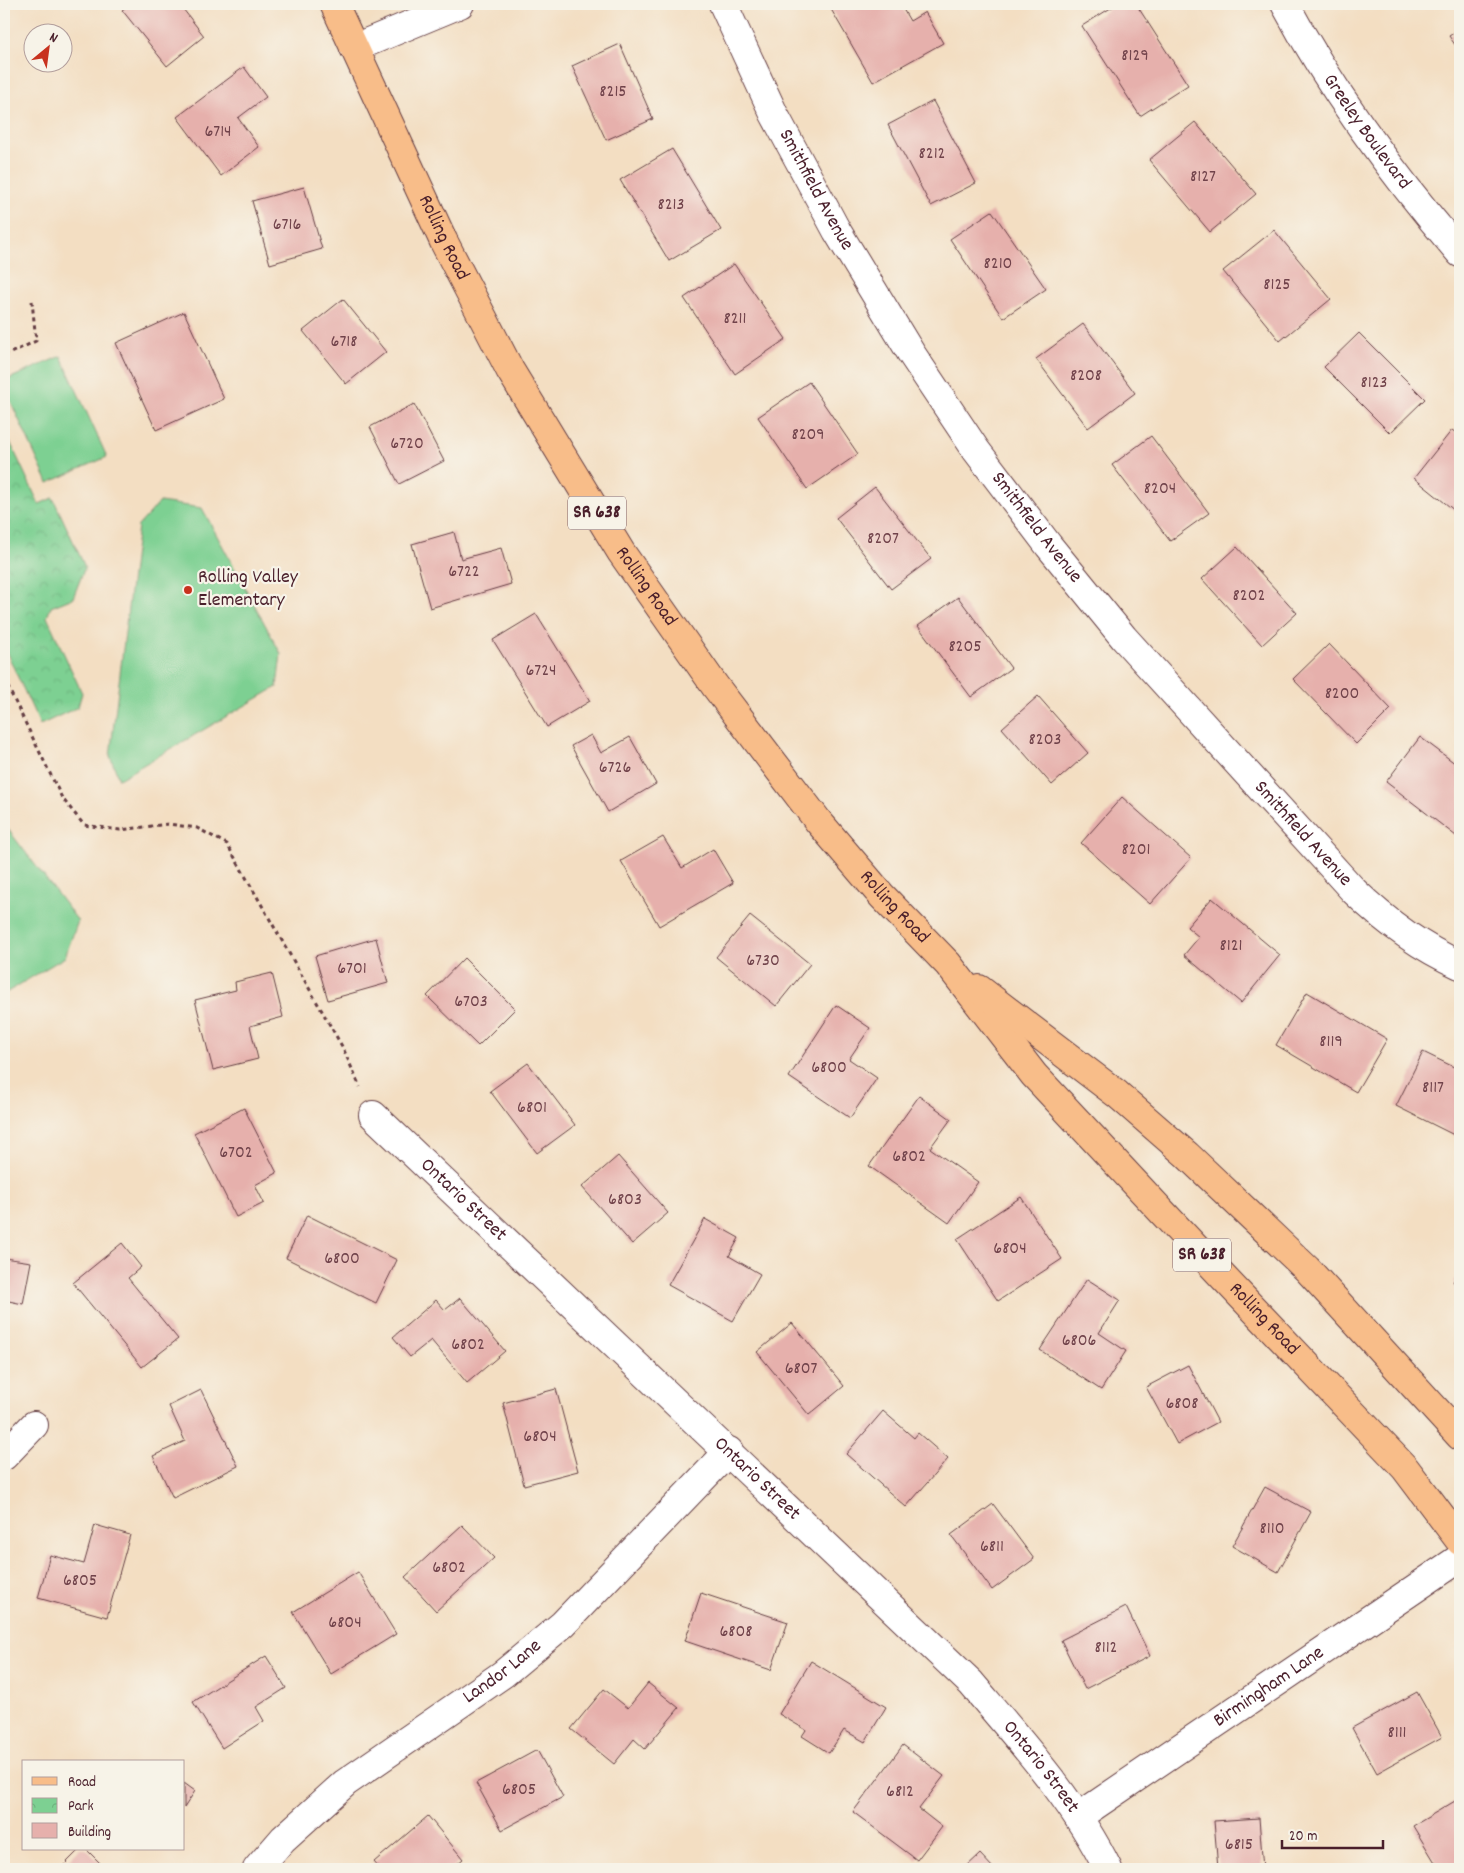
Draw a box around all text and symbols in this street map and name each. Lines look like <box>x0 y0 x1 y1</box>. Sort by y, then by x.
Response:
north arrow <box>22 22 72 72</box>
text: N <box>45 28 61 49</box>
house number: 8129 <box>1121 44 1149 69</box>
street label: Greeley Boulevard <box>1315 69 1417 196</box>
house number: 8215 <box>599 80 627 105</box>
house number: 6714 <box>204 120 232 145</box>
street label: Smithfield Avenue <box>771 125 860 256</box>
house number: 8212 <box>919 142 945 167</box>
house number: 8127 <box>1190 165 1216 190</box>
street label: Rolling Road <box>410 191 476 286</box>
house number: 8213 <box>657 193 685 218</box>
house number: 6716 <box>273 213 301 238</box>
house number: 8210 <box>984 252 1012 277</box>
house number: 8125 <box>1263 273 1291 298</box>
house number: 8211 <box>724 307 746 332</box>
house number: 6718 <box>331 330 357 355</box>
house number: 8208 <box>1070 364 1102 389</box>
house number: 8123 <box>1360 371 1388 396</box>
house number: 8209 <box>791 423 825 448</box>
house number: 6720 <box>390 432 424 457</box>
street label: Smithfield Avenue <box>984 466 1088 590</box>
house number: 8204 <box>1144 477 1176 502</box>
road number: SR 638 <box>568 496 626 530</box>
house number: 8207 <box>867 527 899 552</box>
street label: Rolling Road <box>608 541 683 633</box>
house number: 6722 <box>448 560 480 585</box>
place label: Rolling Valley Elementary <box>198 564 299 615</box>
marker: Rolling Valley Elementary <box>182 584 194 596</box>
house number: 8202 <box>1233 584 1265 609</box>
house number: 8205 <box>948 635 982 660</box>
house number: 6724 <box>525 659 557 684</box>
house number: 8200 <box>1325 682 1359 707</box>
house number: 8203 <box>1029 728 1061 753</box>
house number: 6726 <box>599 756 631 781</box>
street label: Smithfield Avenue <box>1247 775 1358 893</box>
house number: 8201 <box>1122 838 1150 863</box>
street label: Rolling Road <box>852 865 936 951</box>
house number: 8121 <box>1220 934 1242 959</box>
house number: 6730 <box>746 949 780 974</box>
house number: 6701 <box>337 957 367 982</box>
house number: 6703 <box>454 990 488 1015</box>
house number: 8119 <box>1319 1030 1343 1055</box>
house number: 6800 <box>811 1056 847 1081</box>
house number: 8117 <box>1422 1076 1444 1101</box>
house number: 6801 <box>517 1096 547 1121</box>
house number: 6702 <box>219 1141 253 1166</box>
house number: 6802 <box>892 1145 926 1170</box>
street label: Ontario Street <box>413 1152 513 1249</box>
house number: 6803 <box>608 1188 642 1213</box>
house number: 6804 <box>993 1237 1027 1262</box>
road number: SR 638 <box>1173 1238 1231 1272</box>
house number: 6800 <box>324 1247 360 1272</box>
street label: Rolling Road <box>1222 1277 1305 1362</box>
house number: 6806 <box>1062 1329 1096 1354</box>
house number: 6802 <box>451 1333 485 1358</box>
house number: 6807 <box>785 1357 817 1382</box>
house number: 6808 <box>1165 1392 1199 1417</box>
house number: 6804 <box>523 1425 557 1450</box>
street label: Ontario Street <box>707 1431 806 1528</box>
house number: 8110 <box>1260 1517 1284 1542</box>
house number: 6811 <box>980 1535 1004 1560</box>
house number: 6802 <box>432 1556 466 1581</box>
house number: 6805 <box>63 1569 97 1594</box>
house number: 6804 <box>328 1611 362 1636</box>
house number: 6808 <box>719 1620 753 1645</box>
street label: Landor Lane <box>458 1633 548 1711</box>
house number: 8112 <box>1095 1636 1117 1661</box>
street label: Birmingham Lane <box>1208 1640 1330 1735</box>
street label: Ontario Street <box>995 1715 1086 1819</box>
house number: 8111 <box>1387 1721 1407 1746</box>
legend <box>22 1760 185 1850</box>
text: Road <box>68 1772 96 1794</box>
house number: 6805 <box>502 1778 536 1803</box>
house number: 6812 <box>886 1780 914 1805</box>
text: Park <box>68 1796 94 1818</box>
scale bar <box>1282 1818 1383 1850</box>
text: Building <box>68 1822 111 1844</box>
text: 20 m <box>1289 1826 1317 1848</box>
house number: 6815 <box>1225 1833 1253 1858</box>

